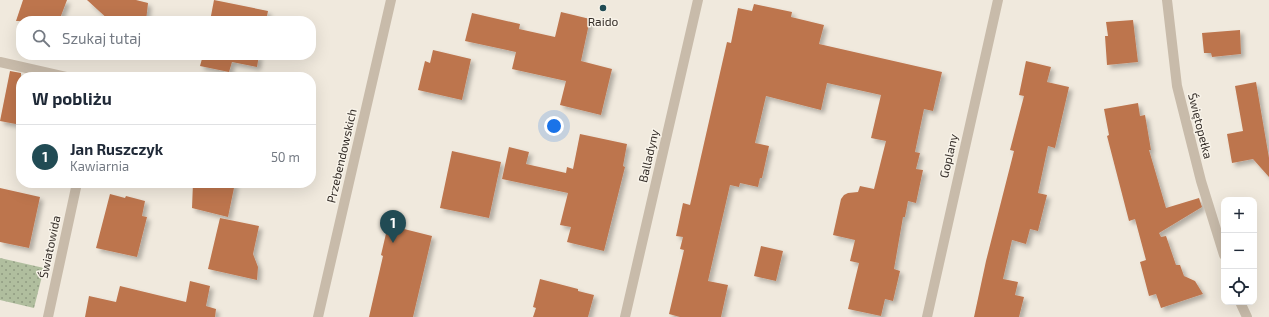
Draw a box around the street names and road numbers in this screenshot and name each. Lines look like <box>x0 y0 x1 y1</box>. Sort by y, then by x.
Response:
street label: Świętopełka <box>1186 91 1216 160</box>
street label: Przebendowskich <box>323 107 359 204</box>
street label: Balladyny <box>635 127 661 184</box>
street label: Goplany <box>936 132 960 179</box>
street label: Światowida <box>36 214 63 279</box>

